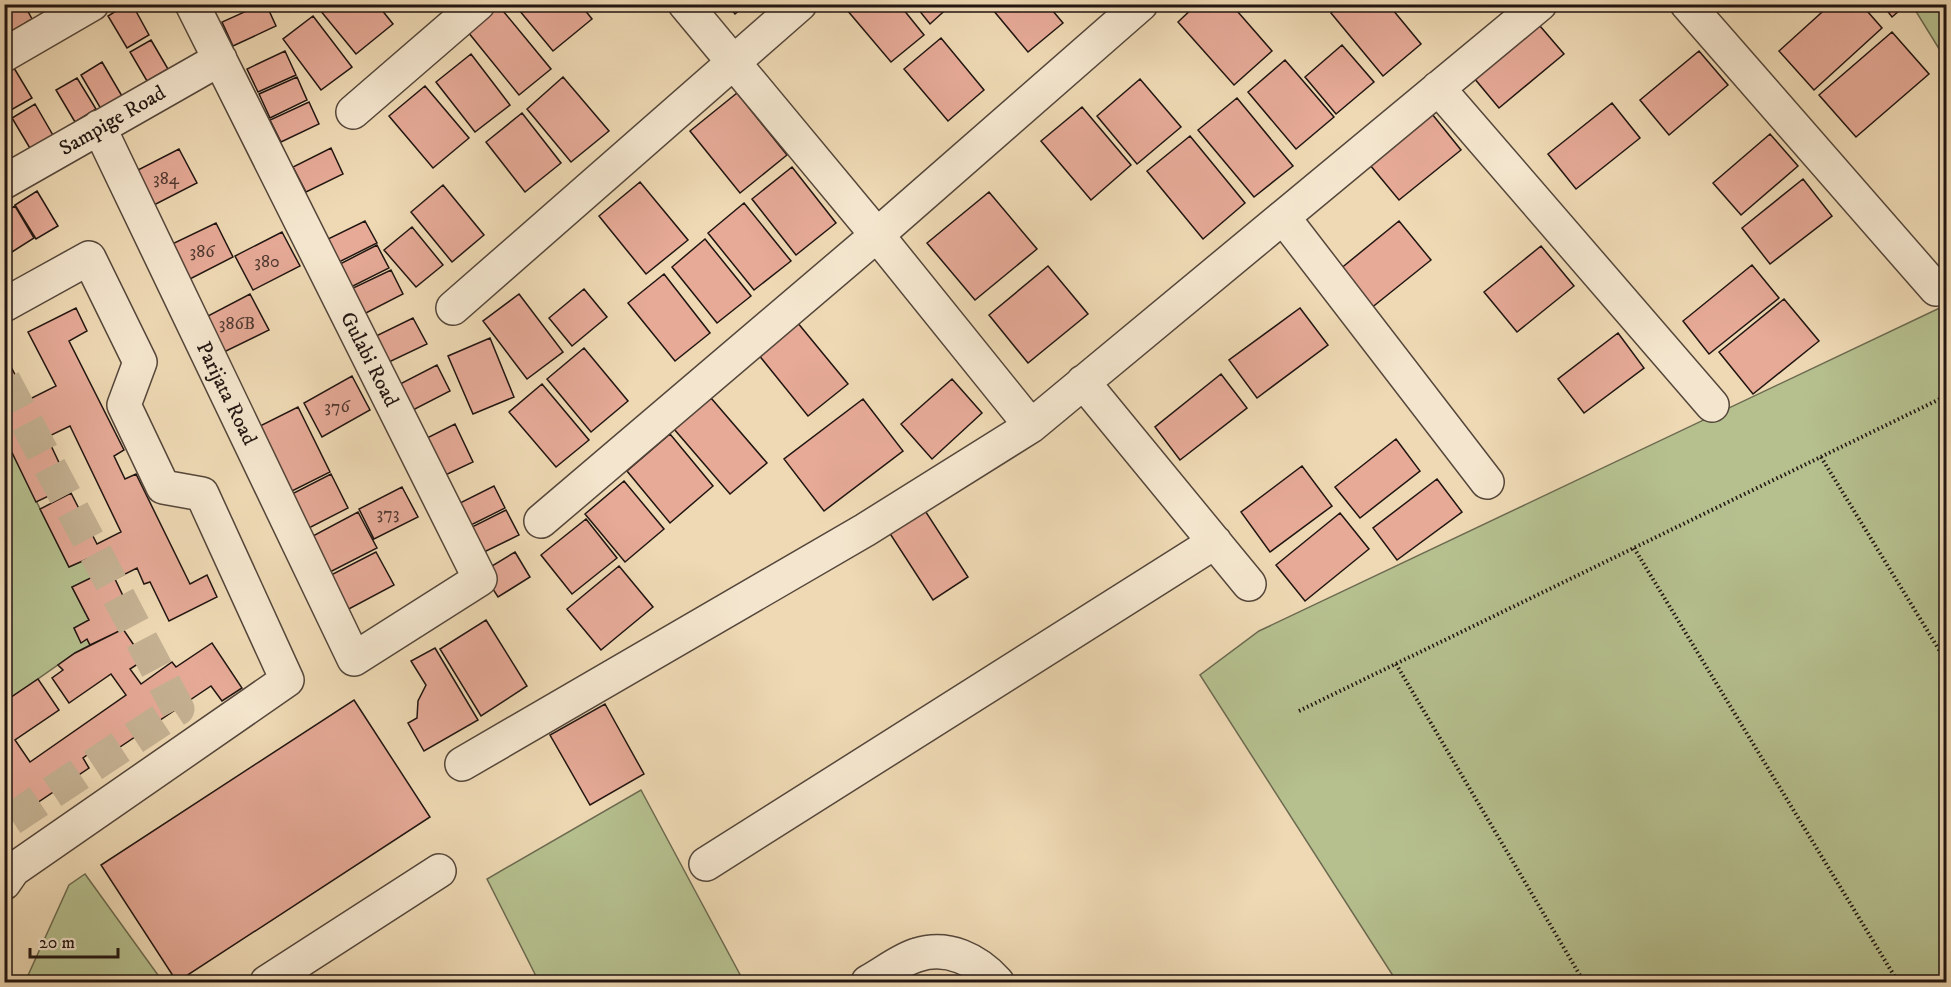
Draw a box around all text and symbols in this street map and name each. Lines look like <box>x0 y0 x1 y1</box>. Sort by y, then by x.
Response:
street label: Sampige Road <box>55 80 171 162</box>
house number: 384 <box>153 168 180 190</box>
house number: 386 <box>189 241 215 263</box>
house number: 380 <box>254 251 280 273</box>
street label: Gulabi Road <box>334 308 404 412</box>
house number: 386B <box>219 313 255 335</box>
street label: Parijata Road <box>190 337 263 450</box>
house number: 376 <box>324 396 350 418</box>
house number: 373 <box>377 503 399 525</box>
scale bar <box>30 921 118 959</box>
text: 20 m <box>39 932 75 954</box>

